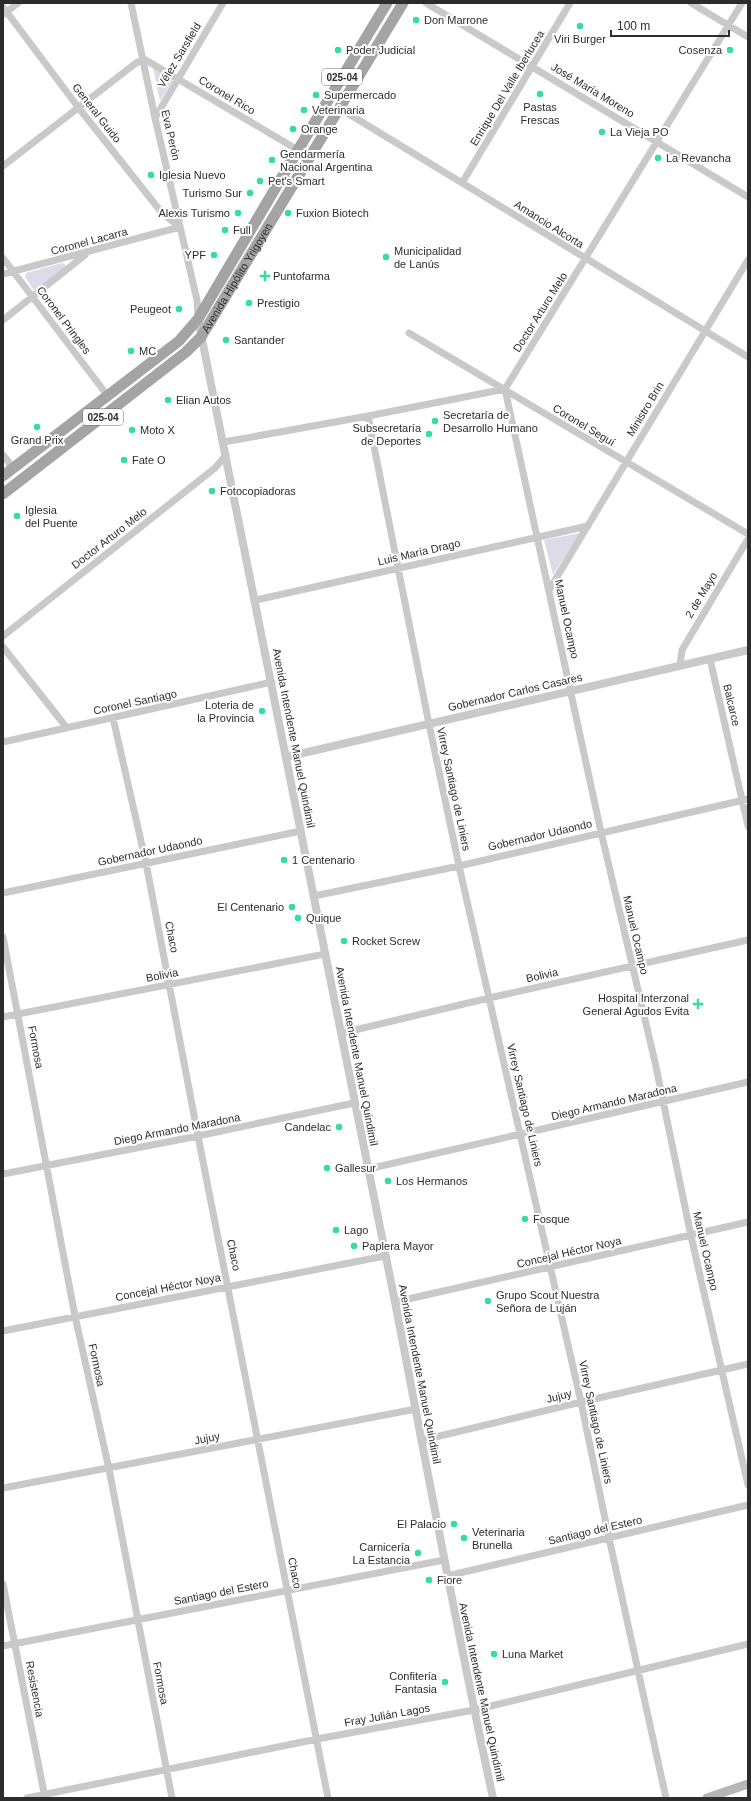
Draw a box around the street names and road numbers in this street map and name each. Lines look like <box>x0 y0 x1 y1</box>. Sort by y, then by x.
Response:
street label: Vélez Sarsfield <box>155 20 203 90</box>
street label: Enrique Del Valle Iberlucea <box>468 27 547 148</box>
street label: José María Moreno <box>549 60 637 120</box>
road number: 025-04 <box>322 69 362 85</box>
street label: Coronel Rico <box>197 73 257 117</box>
street label: General Guido <box>70 81 124 145</box>
street label: Eva Perón <box>159 109 183 161</box>
street label: Amancio Alcorta <box>512 198 587 251</box>
street label: Avenida Hipólito Yrigoyen <box>199 221 274 335</box>
street label: Coronel Lacarra <box>49 225 129 257</box>
street label: Doctor Arturo Melo <box>511 270 569 354</box>
street label: Coronel Pringles <box>35 284 94 356</box>
street label: Ministro Brin <box>624 380 666 438</box>
street label: Coronel Seguí <box>551 402 617 448</box>
road number: 025-04 <box>83 409 123 425</box>
street label: Doctor Arturo Melo <box>69 505 149 571</box>
street label: Luis María Drago <box>377 537 461 567</box>
street label: 2 de Mayo <box>683 570 719 620</box>
street label: Manuel Ocampo <box>553 578 581 660</box>
street label: Avenida Intendente Manuel Quindimil <box>271 647 317 829</box>
street label: Gobernador Carlos Casares <box>447 671 584 713</box>
street label: Balcarce <box>721 683 743 727</box>
street label: Coronel Santiago <box>92 687 178 717</box>
street label: Virrey Santiago de Liniers <box>435 726 473 852</box>
street label: Gobernador Udaondo <box>487 817 593 853</box>
street label: Gobernador Udaondo <box>97 834 203 868</box>
street label: Manuel Ocampo <box>621 894 651 976</box>
street label: Chaco <box>163 920 181 954</box>
street label: Avenida Intendente Manuel Quindimil <box>334 965 380 1147</box>
street label: Bolivia <box>525 965 560 984</box>
street label: Bolivia <box>145 966 180 984</box>
street label: Formosa <box>26 1025 46 1070</box>
street label: Virrey Santiago de Liniers <box>505 1042 545 1168</box>
street label: Diego Armando Maradona <box>550 1082 679 1122</box>
street label: Diego Armando Maradona <box>113 1111 242 1147</box>
street label: Manuel Ocampo <box>691 1210 721 1292</box>
street label: Concejal Héctor Noya <box>516 1234 623 1270</box>
street label: Chaco <box>225 1238 243 1272</box>
street label: Concejal Héctor Noya <box>114 1271 223 1303</box>
street label: Avenida Intendente Manuel Quindimil <box>397 1283 443 1465</box>
street label: Formosa <box>87 1343 108 1388</box>
street label: Virrey Santiago de Liniers <box>577 1359 615 1485</box>
street label: Jujuy <box>545 1387 573 1405</box>
street label: Jujuy <box>193 1430 221 1446</box>
street label: Santiago del Estero <box>547 1513 643 1547</box>
street label: Chaco <box>286 1556 304 1590</box>
street label: Santiago del Estero <box>173 1577 269 1607</box>
street label: Avenida Intendente Manuel Quindimil <box>457 1601 507 1783</box>
street label: Resistencia <box>24 1660 46 1719</box>
street label: Formosa <box>151 1661 171 1706</box>
street label: Fray Julián Lagos <box>343 1701 431 1728</box>

